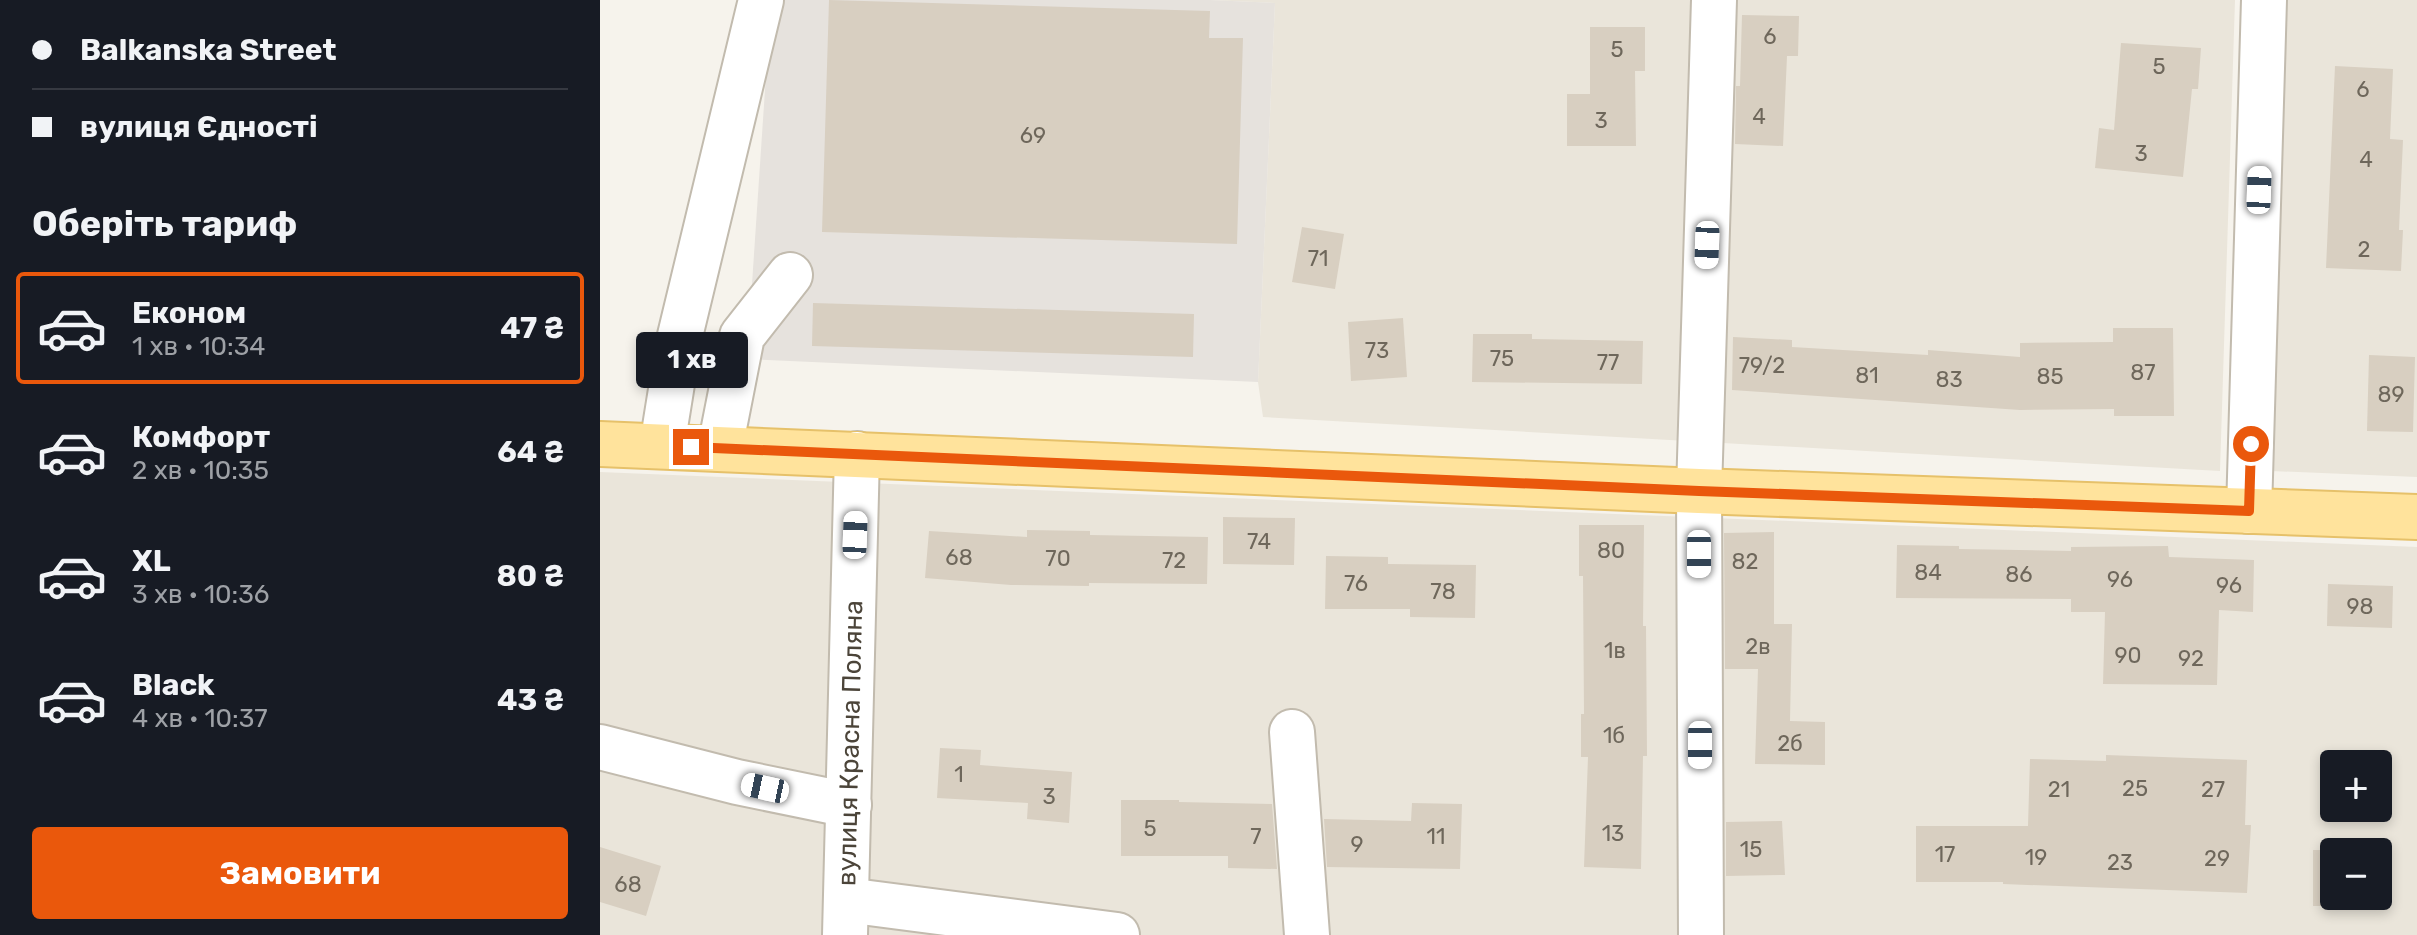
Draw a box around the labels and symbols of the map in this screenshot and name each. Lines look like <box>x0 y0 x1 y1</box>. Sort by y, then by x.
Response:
house number: 6 <box>1763 23 1777 50</box>
house number: 5 <box>1610 36 1624 63</box>
house number: 5 <box>2152 53 2166 80</box>
house number: 6 <box>2356 76 2370 103</box>
house number: 4 <box>1752 103 1766 130</box>
house number: 3 <box>1594 107 1608 134</box>
house number: 69 <box>1020 122 1046 149</box>
house number: 3 <box>2134 140 2148 167</box>
house number: 4 <box>2359 146 2373 173</box>
car <box>2246 166 2272 214</box>
car <box>1694 221 1720 269</box>
house number: 2 <box>2358 236 2370 263</box>
house number: 71 <box>1308 245 1328 272</box>
callout: 1 хв <box>635 331 747 387</box>
house number: 73 <box>1365 337 1389 364</box>
house number: 75 <box>1490 345 1514 372</box>
house number: 77 <box>1597 349 1619 376</box>
house number: 79/2 <box>1739 352 1785 379</box>
house number: 87 <box>2130 359 2156 386</box>
house number: 81 <box>1855 362 1879 389</box>
house number: 85 <box>2036 363 2064 390</box>
house number: 83 <box>1935 366 1963 393</box>
house number: 89 <box>2377 381 2405 408</box>
route start <box>2233 426 2269 462</box>
route end <box>673 429 709 465</box>
car <box>842 511 868 559</box>
house number: 74 <box>1247 528 1271 555</box>
car <box>1687 530 1711 578</box>
house number: 80 <box>1597 537 1625 564</box>
house number: 68 <box>945 544 973 571</box>
house number: 70 <box>1045 545 1071 572</box>
house number: 72 <box>1162 547 1186 574</box>
house number: 82 <box>1732 548 1758 575</box>
house number: 84 <box>1914 559 1942 586</box>
house number: 86 <box>2005 561 2033 588</box>
house number: 96 <box>2107 566 2133 593</box>
house number: 76 <box>1344 570 1368 597</box>
house number: 96 <box>2216 572 2242 599</box>
house number: 78 <box>1430 578 1456 605</box>
house number: 98 <box>2346 593 2374 620</box>
street label: вулиця Красна Поляна <box>831 600 869 886</box>
house number: 2в <box>1745 633 1771 660</box>
house number: 1в <box>1604 637 1626 664</box>
house number: 90 <box>2114 642 2142 669</box>
house number: 92 <box>2178 645 2204 672</box>
car <box>1688 721 1712 769</box>
house number: 1б <box>1603 722 1625 749</box>
house number: 2б <box>1777 730 1803 757</box>
house number: 1 <box>954 761 964 788</box>
car <box>739 771 791 805</box>
house number: 25 <box>2122 775 2148 802</box>
house number: 21 <box>2048 776 2070 803</box>
house number: 27 <box>2201 776 2225 803</box>
house number: 3 <box>1042 783 1056 810</box>
house number: 5 <box>1143 815 1157 842</box>
house number: 13 <box>1602 820 1624 847</box>
house number: 7 <box>1250 823 1262 850</box>
house number: 11 <box>1427 823 1445 850</box>
house number: 9 <box>1350 831 1364 858</box>
house number: 15 <box>1740 836 1762 863</box>
house number: 17 <box>1935 841 1955 868</box>
house number: 19 <box>2025 844 2047 871</box>
house number: 29 <box>2204 845 2230 872</box>
house number: 23 <box>2107 849 2133 876</box>
house number: 68 <box>614 871 642 898</box>

